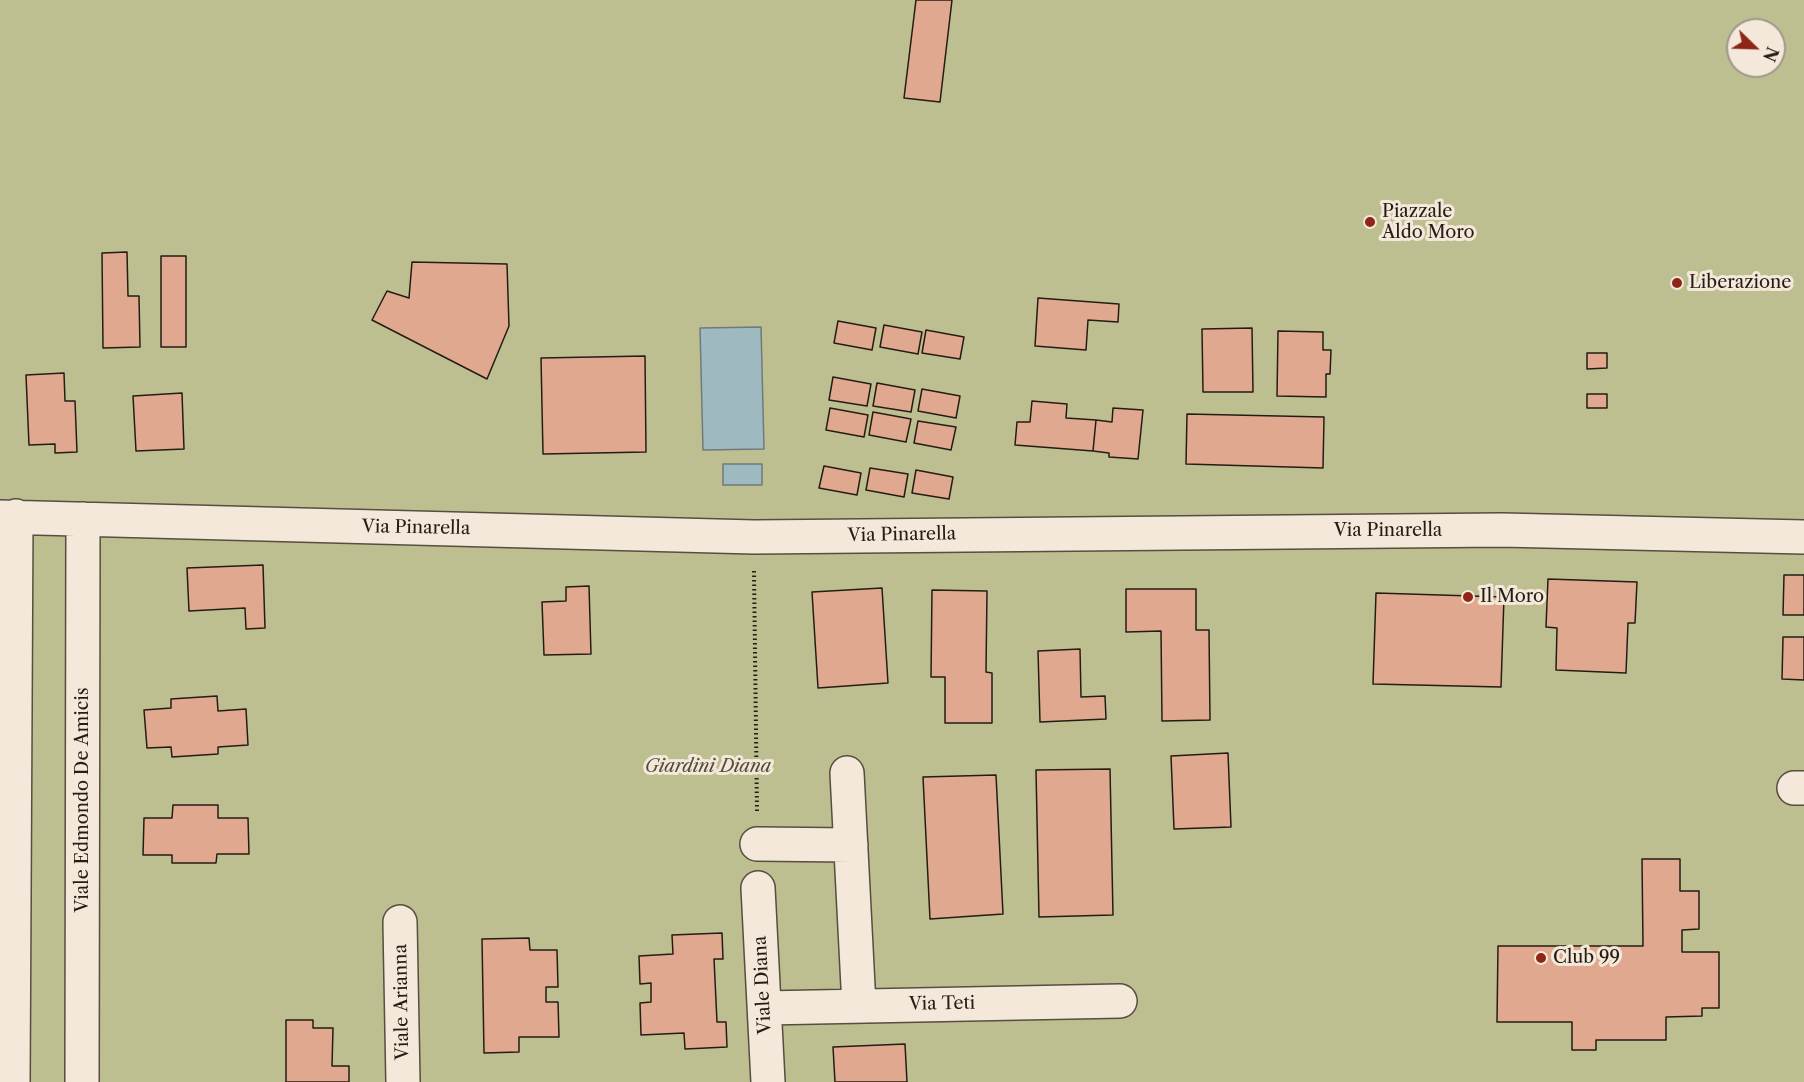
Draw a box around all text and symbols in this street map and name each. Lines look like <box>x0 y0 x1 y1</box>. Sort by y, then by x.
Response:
north arrow <box>1726 18 1786 78</box>
text: N <box>1759 44 1783 65</box>
place label: Piazzale Aldo Moro <box>1382 201 1475 244</box>
marker: Piazzale Aldo Moro <box>1363 215 1377 229</box>
place label: Liberazione <box>1689 272 1791 294</box>
marker: Liberazione <box>1670 276 1684 290</box>
street label: Via Pinarella <box>362 516 470 540</box>
street label: Via Pinarella <box>1334 520 1442 542</box>
street label: Via Pinarella <box>848 523 956 547</box>
place label: Il Moro <box>1480 586 1544 608</box>
marker: Il Moro <box>1461 590 1475 604</box>
street label: Viale Edmondo De Amicis <box>72 687 94 913</box>
park label: Giardini Diana <box>645 756 771 778</box>
street label: Viale Diana <box>750 935 776 1035</box>
street label: Viale Arianna <box>390 944 414 1060</box>
place label: Club 99 <box>1553 947 1620 969</box>
marker: Club 99 <box>1534 951 1548 965</box>
street label: Via Teti <box>909 993 975 1015</box>

